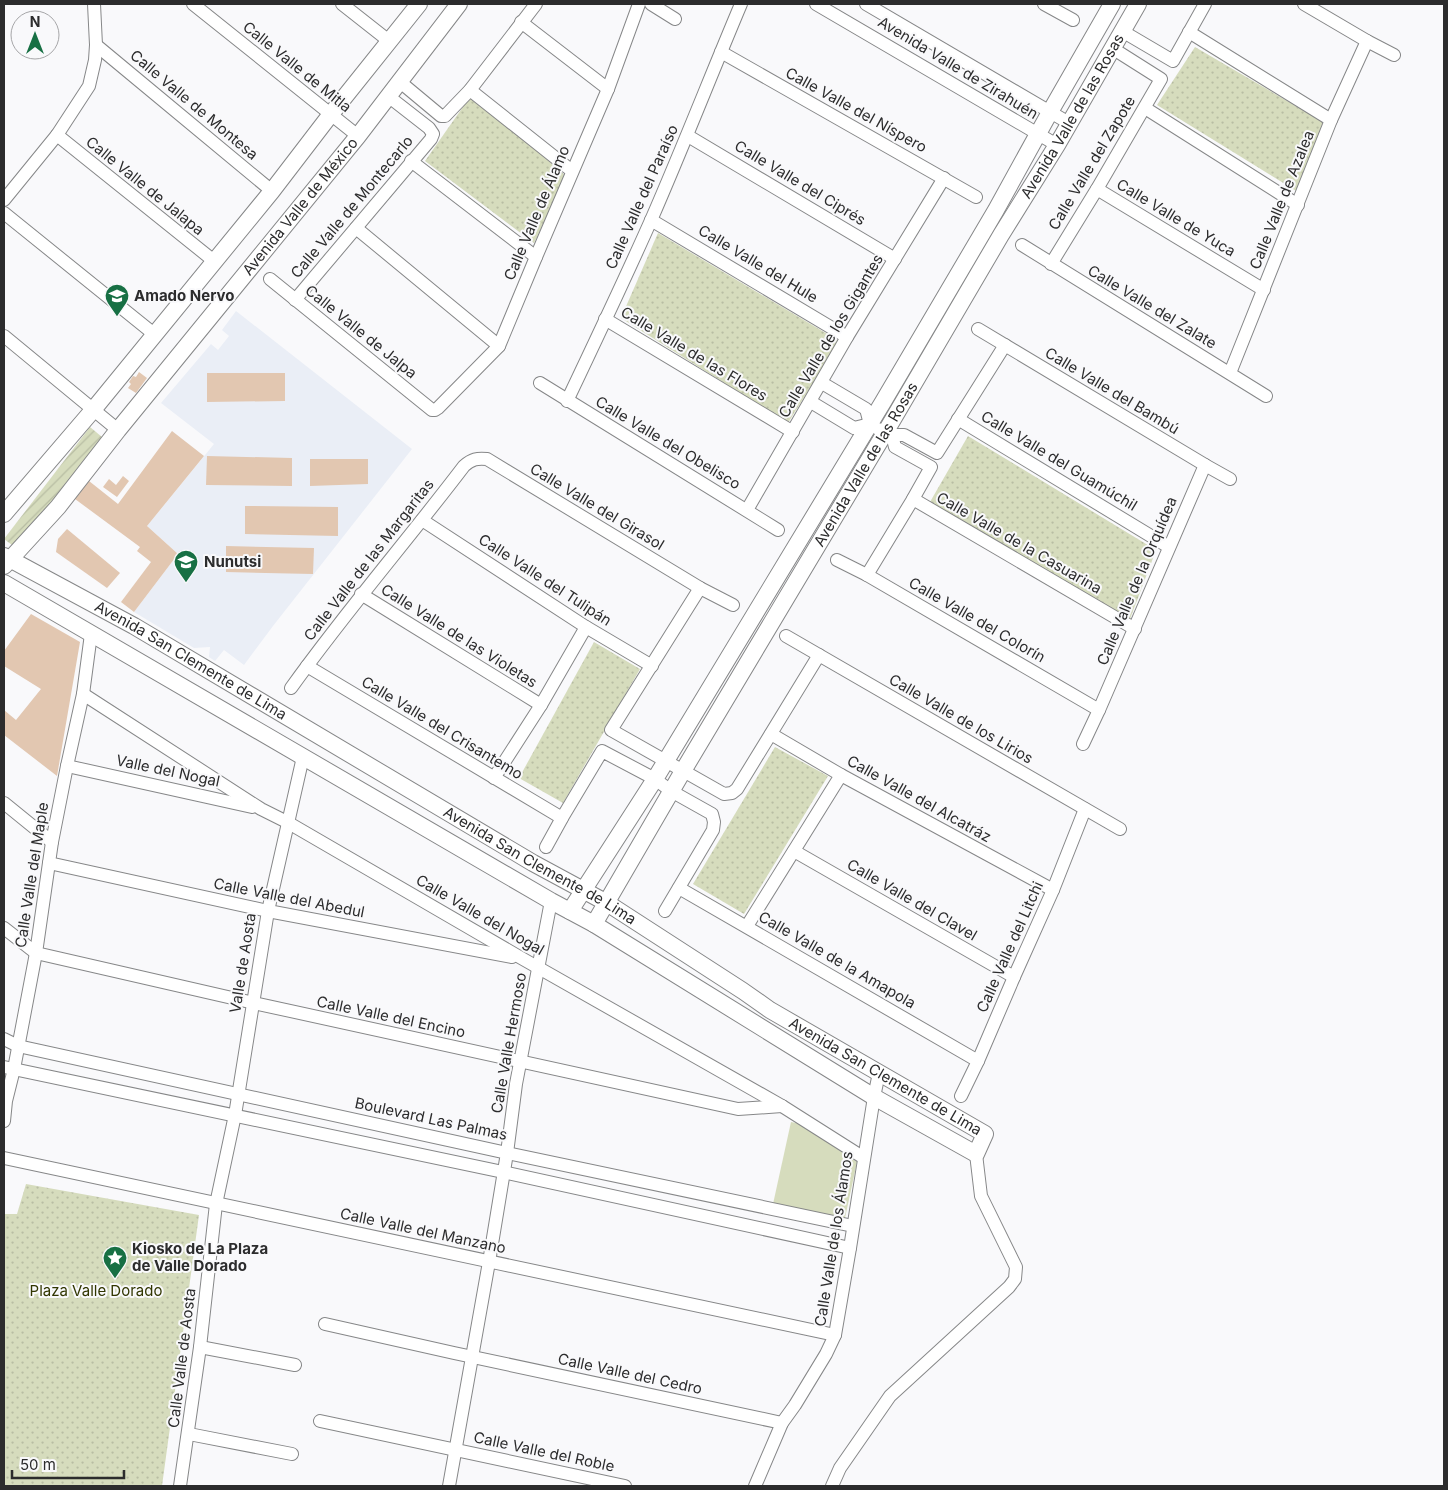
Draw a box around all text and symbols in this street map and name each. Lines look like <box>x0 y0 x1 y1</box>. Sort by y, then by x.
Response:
north arrow <box>10 10 60 60</box>
street label: Avenida Valle de Zirahuén <box>875 12 1042 123</box>
text: N <box>30 13 40 30</box>
street label: Calle Valle de Mitla <box>239 17 355 116</box>
street label: Avenida Valle de las Rosas <box>1016 30 1128 202</box>
street label: Calle Valle de Montesa <box>126 46 262 164</box>
street label: Calle Valle del Níspero <box>782 63 930 156</box>
street label: Calle Valle del Zapote <box>1044 92 1139 233</box>
street label: Calle Valle del Paraíso <box>601 122 682 272</box>
street label: Calle Valle de Azalea <box>1245 128 1318 272</box>
street label: Calle Valle de Montecarlo <box>286 131 417 282</box>
street label: Calle Valle de Jalapa <box>82 132 208 239</box>
street label: Avenida Valle de México <box>238 133 362 279</box>
street label: Calle Valle del Ciprés <box>731 136 869 229</box>
street label: Calle Valle de Álamo <box>500 143 574 283</box>
street label: Calle Valle de Yuca <box>1113 175 1239 261</box>
street label: Calle Valle del Hule <box>695 220 821 307</box>
street label: Calle Valle de los Gigantes <box>774 250 887 421</box>
street label: Calle Valle del Zalate <box>1084 261 1220 353</box>
street label: Calle Valle de Jalpa <box>302 281 421 383</box>
school or university icon: Amado Nervo <box>104 283 130 317</box>
place label: Amado Nervo <box>134 286 234 305</box>
street label: Calle Valle de las Flores <box>617 302 771 405</box>
street label: Calle Valle del Bambú <box>1042 343 1183 438</box>
street label: Avenida Valle de las Rosas <box>809 378 922 550</box>
street label: Calle Valle del Obelisco <box>592 392 744 493</box>
street label: Calle Valle del Guamúchil <box>978 406 1141 515</box>
street label: Calle Valle del Girasol <box>527 459 668 554</box>
street label: Calle Valle de las Margaritas <box>300 475 438 644</box>
street label: Calle Valle de la Casuarina <box>933 487 1105 598</box>
street label: Calle Valle de la Orquídea <box>1092 494 1181 668</box>
street label: Calle Valle del Tulipán <box>475 529 615 630</box>
school or university icon: Nunutsi <box>173 549 199 583</box>
place label: Nunutsi <box>204 552 261 571</box>
street label: Calle Valle del Colorín <box>906 573 1049 666</box>
street label: Calle Valle de las Violetas <box>378 580 541 692</box>
street label: Avenida San Clemente de Lima <box>92 597 290 724</box>
street label: Calle Valle de los Lirios <box>886 670 1037 768</box>
street label: Calle Valle del Crisantemo <box>358 672 526 783</box>
street label: Valle del Nogal <box>114 750 222 791</box>
street label: Calle Valle del Alcatráz <box>844 751 995 846</box>
street label: Calle Valle del Maple <box>11 801 52 949</box>
street label: Avenida San Clemente de Lima <box>440 802 640 928</box>
street label: Calle Valle del Clavel <box>844 855 981 945</box>
street label: Calle Valle del Nogal <box>413 870 548 959</box>
street label: Calle Valle del Abedul <box>212 874 366 921</box>
street label: Calle Valle del Litchi <box>972 878 1047 1015</box>
street label: Calle Valle de la Amapola <box>755 907 919 1012</box>
street label: Valle de Aosta <box>225 912 260 1014</box>
street label: Calle Valle Hermoso <box>487 971 530 1115</box>
street label: Calle Valle del Encino <box>315 991 467 1042</box>
street label: Avenida San Clemente de Lima <box>786 1013 985 1139</box>
street label: Boulevard Las Palmas <box>353 1093 509 1144</box>
street label: Calle Valle de los Álamos <box>810 1150 857 1328</box>
street label: Calle Valle del Manzano <box>338 1204 508 1257</box>
place label: Kiosko de La Plaza de Valle Dorado <box>132 1239 268 1275</box>
place icon: Kiosko de La Plaza de Valle Dorado <box>102 1245 128 1279</box>
park label: Plaza Valle Dorado <box>30 1281 162 1300</box>
street label: Calle Valle de Aosta <box>164 1287 200 1429</box>
street label: Calle Valle del Cedro <box>556 1349 704 1398</box>
street label: Calle Valle del Roble <box>472 1427 616 1476</box>
scale bar <box>12 1448 125 1480</box>
text: 50 m <box>20 1455 56 1474</box>

